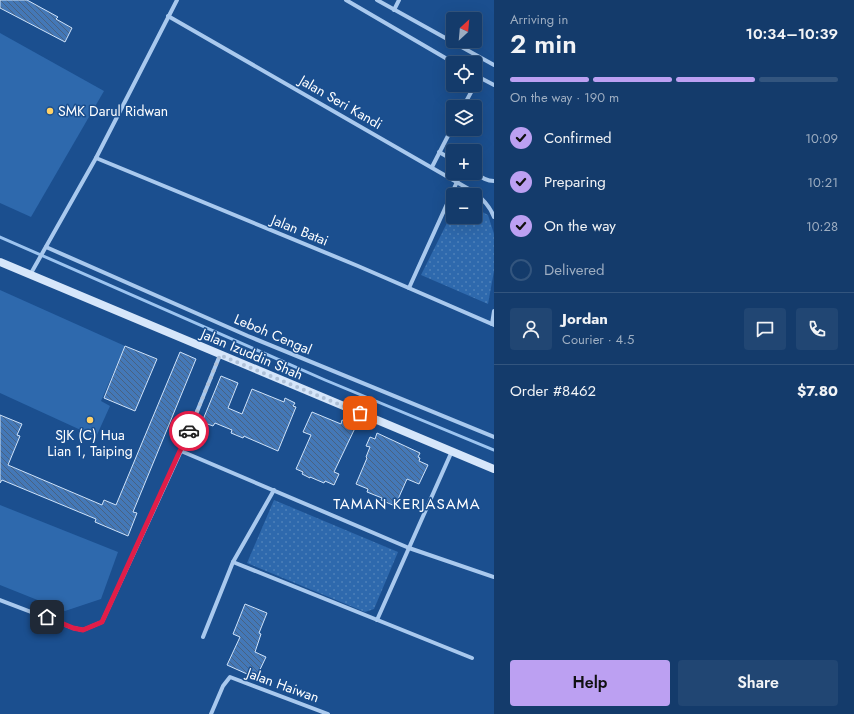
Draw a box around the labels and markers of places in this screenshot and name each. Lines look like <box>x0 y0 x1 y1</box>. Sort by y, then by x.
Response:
place label: SMK Darul Ridwan <box>58 101 168 121</box>
marker: SMK Darul Ridwan <box>45 106 55 116</box>
pin <box>343 396 377 430</box>
marker: SJK (C) Hua Lian 1, Taiping <box>85 415 95 425</box>
place label: SJK (C) Hua Lian 1, Taiping <box>47 425 133 461</box>
pin <box>30 600 64 634</box>

